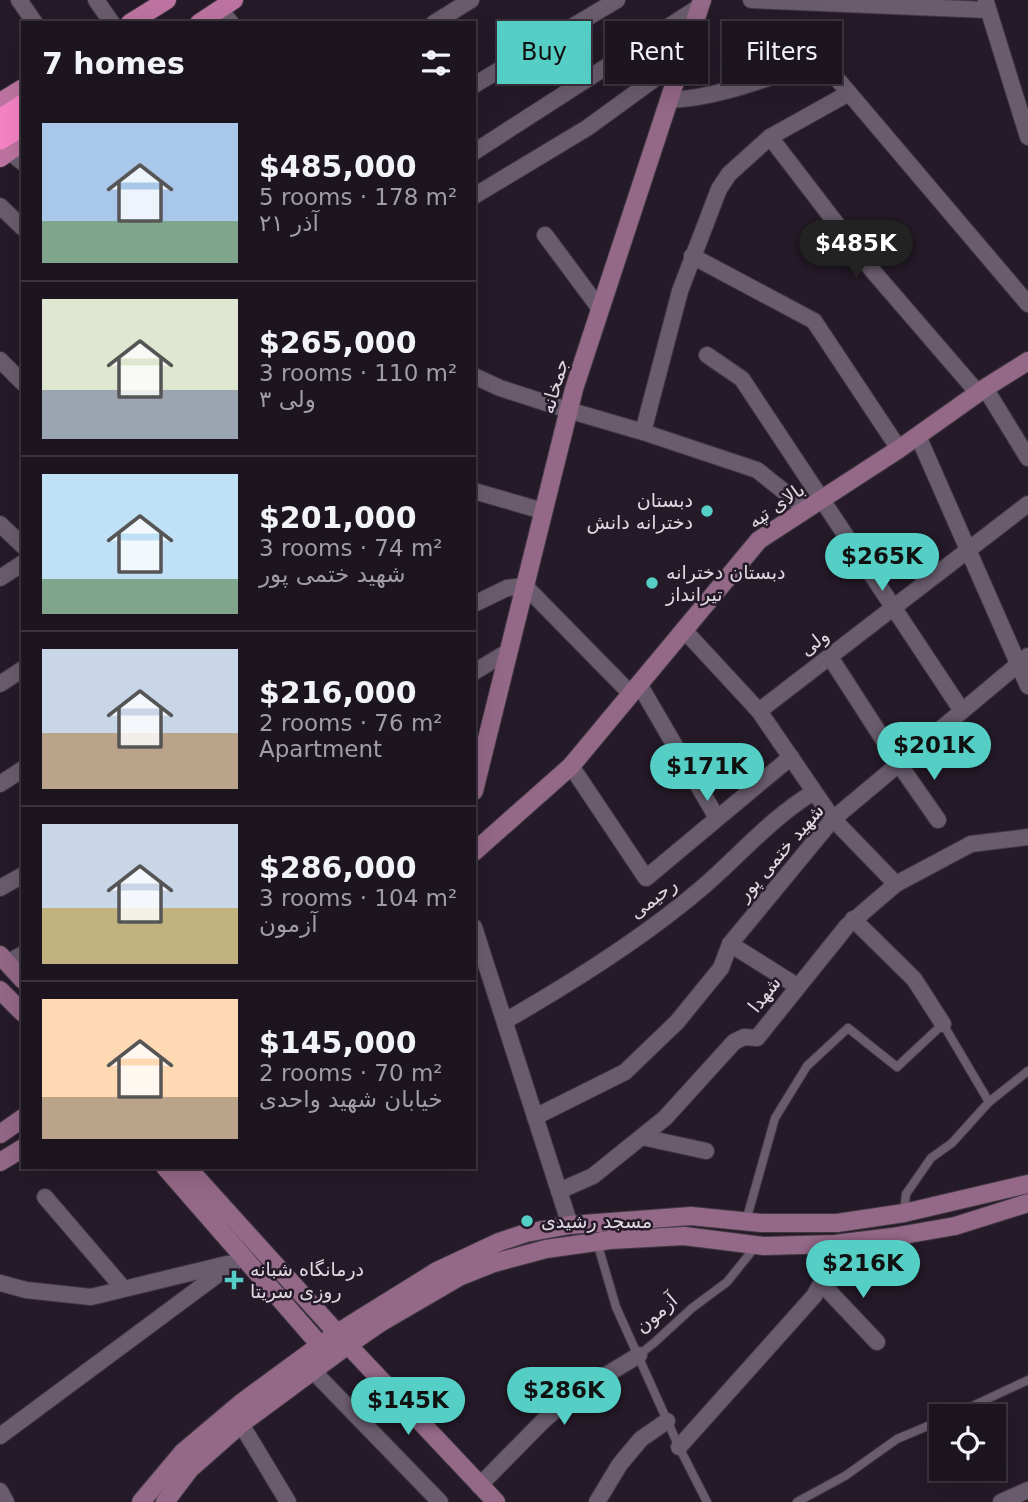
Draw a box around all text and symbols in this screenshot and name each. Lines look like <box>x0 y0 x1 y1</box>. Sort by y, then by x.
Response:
chip: Buy <box>497 21 591 84</box>
chip: Rent <box>605 21 708 84</box>
chip: Filters <box>722 21 842 84</box>
icon: filters <box>417 44 455 82</box>
text: 7 homes <box>42 46 185 81</box>
text: $485,000 <box>259 149 417 184</box>
icon: home <box>98 151 182 235</box>
text: 5 rooms · 178 m² <box>259 184 457 210</box>
text: ۲۱ آذر <box>259 210 319 236</box>
pin: $485K <box>807 220 905 280</box>
text: $485K <box>815 230 897 256</box>
text: $265,000 <box>259 325 417 360</box>
icon: home <box>98 327 182 411</box>
street label: جمخانه <box>536 356 572 416</box>
text: 3 rooms · 110 m² <box>259 360 457 386</box>
text: ولی ۳ <box>259 386 316 412</box>
street label: بالای تپه <box>743 478 809 533</box>
place label: دبستان دخترانه دانش <box>587 489 693 534</box>
text: $201,000 <box>259 500 417 535</box>
icon: home <box>98 502 182 586</box>
marker: دبستان دخترانه دانش <box>699 503 715 519</box>
pin: $265K <box>833 534 931 593</box>
text: 3 rooms · 74 m² <box>259 535 443 561</box>
text: $265K <box>841 543 923 569</box>
text: شهید ختمی پور <box>259 561 406 587</box>
place label: دبستان دخترانه تیرانداز <box>665 561 785 606</box>
marker: دبستان دخترانه تیرانداز <box>644 575 660 591</box>
street label: ولی <box>795 624 834 661</box>
text: $216,000 <box>259 675 417 710</box>
icon: home <box>98 677 182 761</box>
text: 2 rooms · 76 m² <box>259 710 443 736</box>
pin: $201K <box>885 722 983 782</box>
text: $201K <box>893 732 975 758</box>
text: Apartment <box>259 736 382 762</box>
pin: $171K <box>658 744 756 803</box>
text: $171K <box>666 753 748 779</box>
street label: شهید ختمی پور <box>731 799 829 906</box>
text: $286,000 <box>259 850 417 885</box>
icon: home <box>98 852 182 936</box>
street label: رحیمی <box>625 873 682 924</box>
text: 3 rooms · 104 m² <box>259 885 457 911</box>
text: آزمون <box>259 911 318 937</box>
street label: شهدا <box>743 971 786 1017</box>
text: $145,000 <box>259 1025 417 1060</box>
icon: home <box>98 1027 182 1111</box>
text: 2 rooms · 70 m² <box>259 1060 443 1086</box>
text: خیابان شهید واحدی <box>259 1086 443 1112</box>
place label: مسجد رشیدی <box>541 1210 652 1233</box>
marker: مسجد رشیدی <box>519 1213 535 1229</box>
pin: $216K <box>814 1240 912 1300</box>
text: $216K <box>822 1250 904 1276</box>
place label: درمانگاه شبانه روزی سریتا <box>250 1258 364 1303</box>
marker: درمانگاه شبانه روزی سریتا <box>224 1270 244 1290</box>
street label: آزمون <box>630 1288 683 1338</box>
pin: $286K <box>515 1368 613 1427</box>
text: $286K <box>523 1377 605 1403</box>
pin: $145K <box>359 1378 457 1437</box>
text: $145K <box>367 1387 449 1413</box>
map controls <box>929 1404 1006 1481</box>
button: locate <box>929 1404 1006 1481</box>

